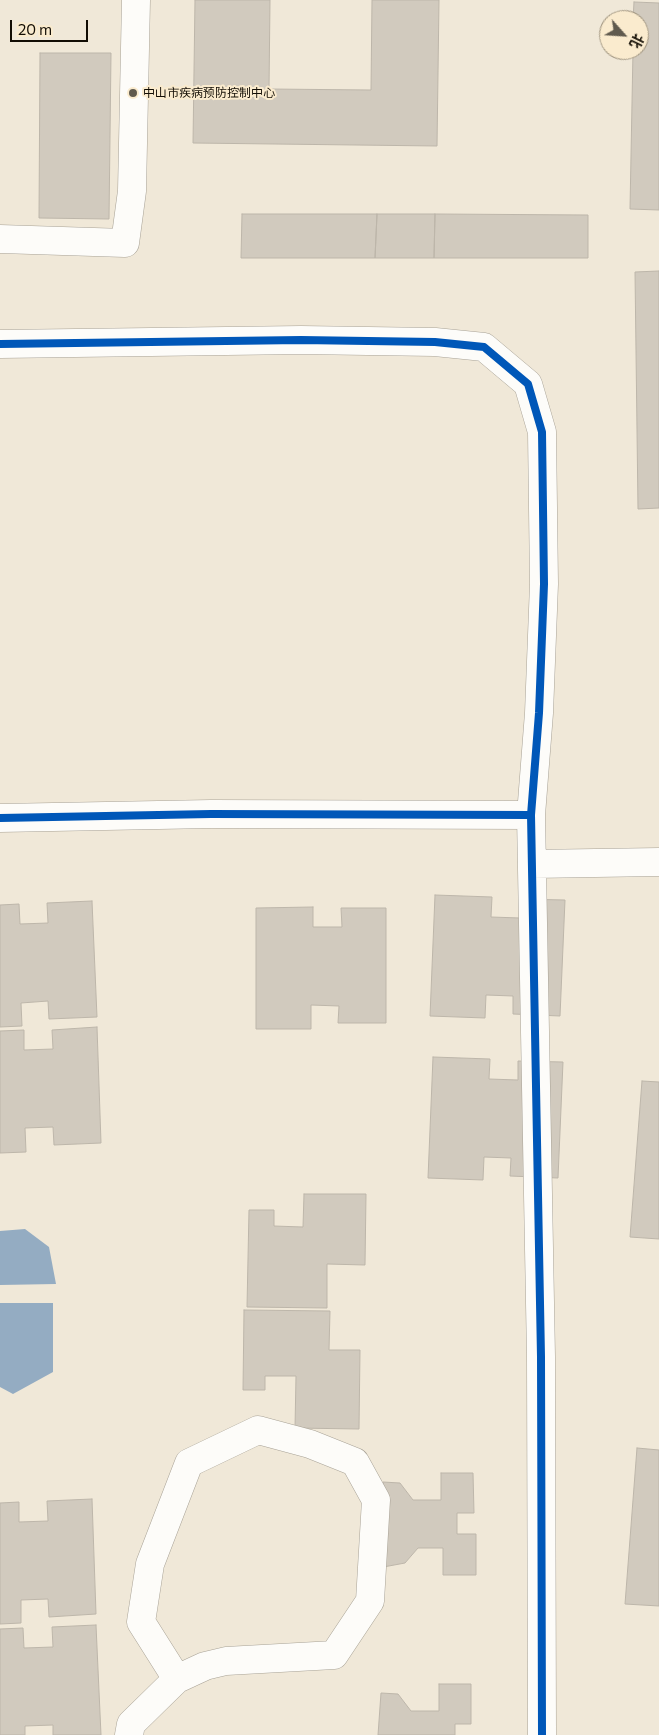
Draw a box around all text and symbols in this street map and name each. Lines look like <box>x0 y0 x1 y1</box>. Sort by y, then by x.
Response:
scale bar <box>12 10 90 42</box>
north arrow <box>599 10 649 60</box>
text: 20 m <box>18 20 52 38</box>
text: 北 <box>626 31 648 51</box>
place label: 中山市疾病预防控制中心 <box>143 86 275 100</box>
marker: 中山市疾病预防控制中心 <box>127 87 139 99</box>

